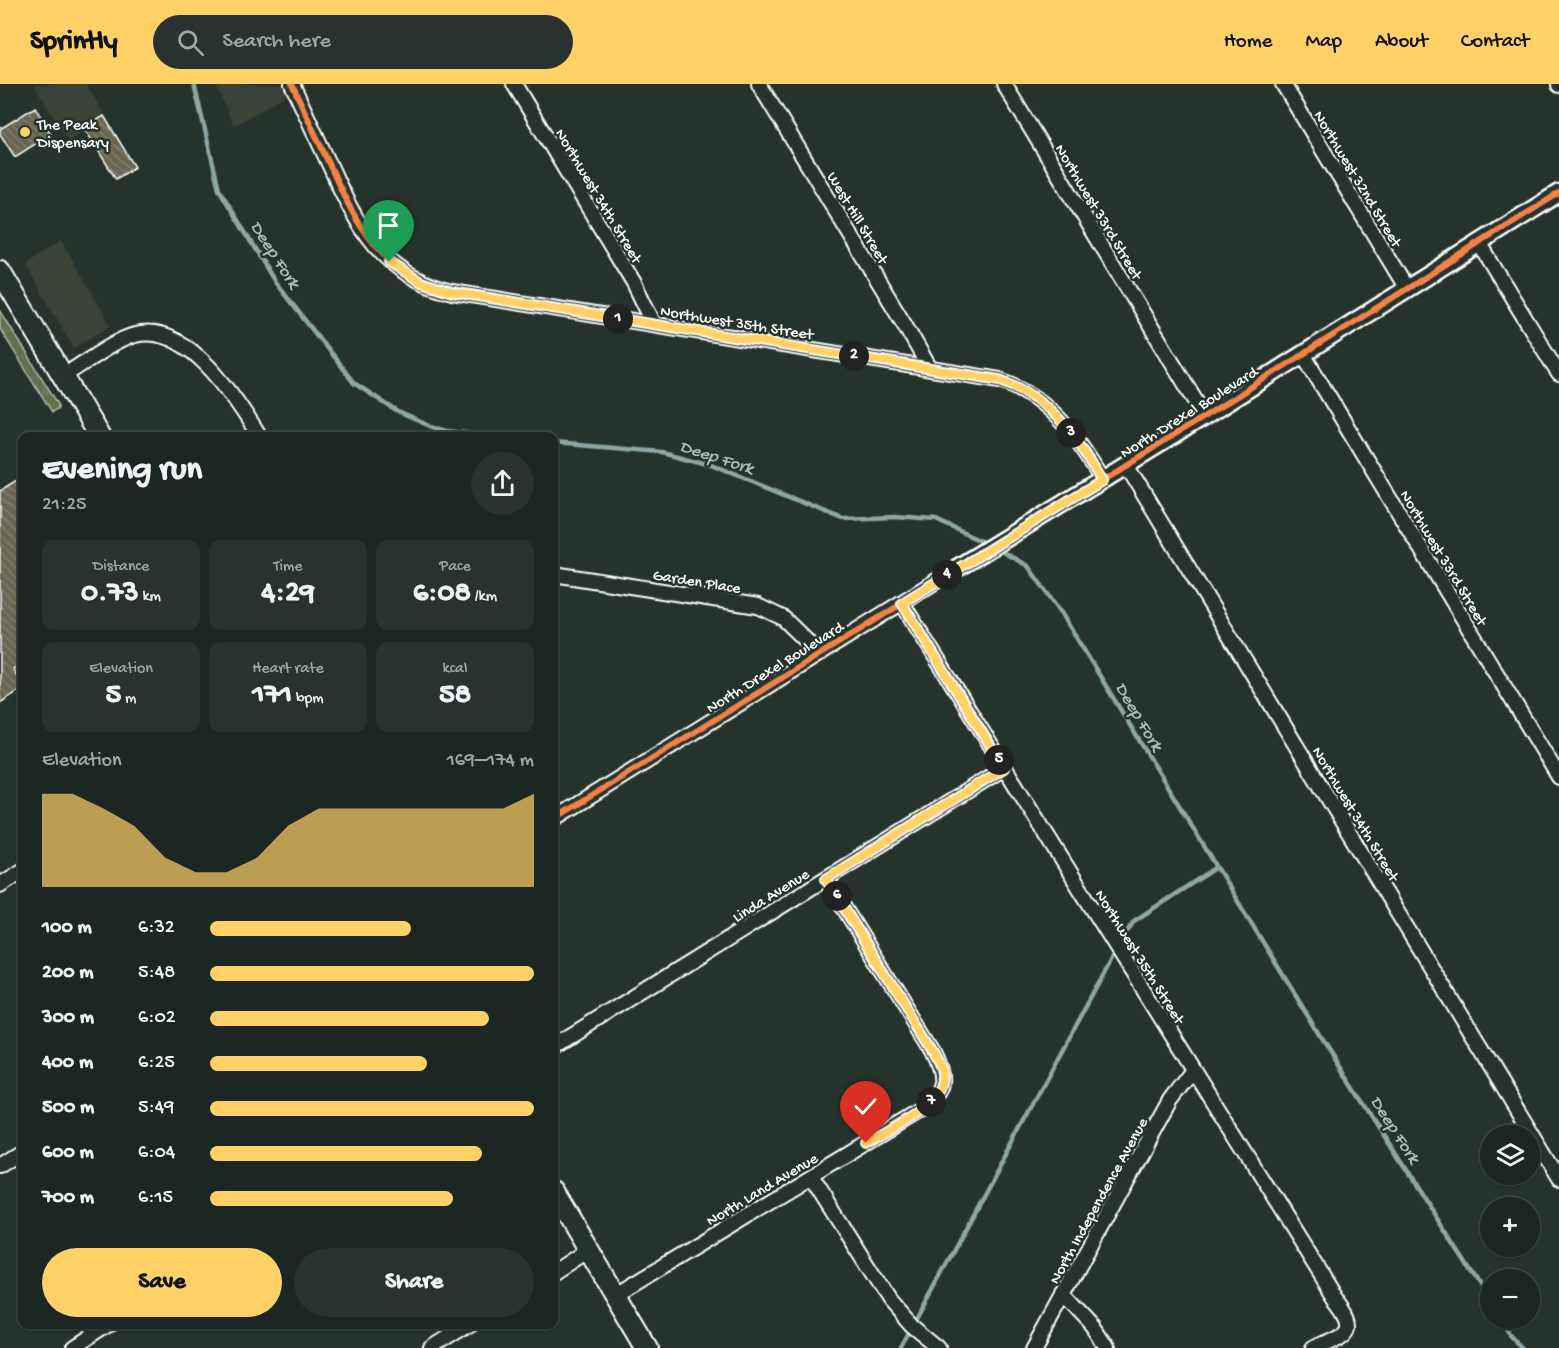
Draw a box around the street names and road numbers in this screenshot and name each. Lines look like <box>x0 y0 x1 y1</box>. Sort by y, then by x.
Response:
street label: Northwest 32nd Street <box>1308 108 1405 253</box>
street label: Northwest 34th Street <box>549 126 646 269</box>
street label: Northwest 33rd Street <box>1049 142 1146 285</box>
street label: West Hill Street <box>821 169 892 270</box>
street label: Northwest 35th Street <box>659 303 816 346</box>
street label: North Drexel Boulevard <box>1118 363 1263 464</box>
street label: Northwest 33rd Street <box>1394 488 1491 631</box>
street label: Garden Place <box>651 567 742 600</box>
street label: North Drexel Boulevard <box>704 618 849 719</box>
street label: Northwest 34th Street <box>1306 744 1403 887</box>
street label: Linda Avenue <box>730 865 814 928</box>
street label: Northwest 35th Street <box>1089 887 1188 1030</box>
street label: North Independence Avenue <box>1046 1115 1154 1288</box>
street label: North Land Avenue <box>703 1150 823 1232</box>

